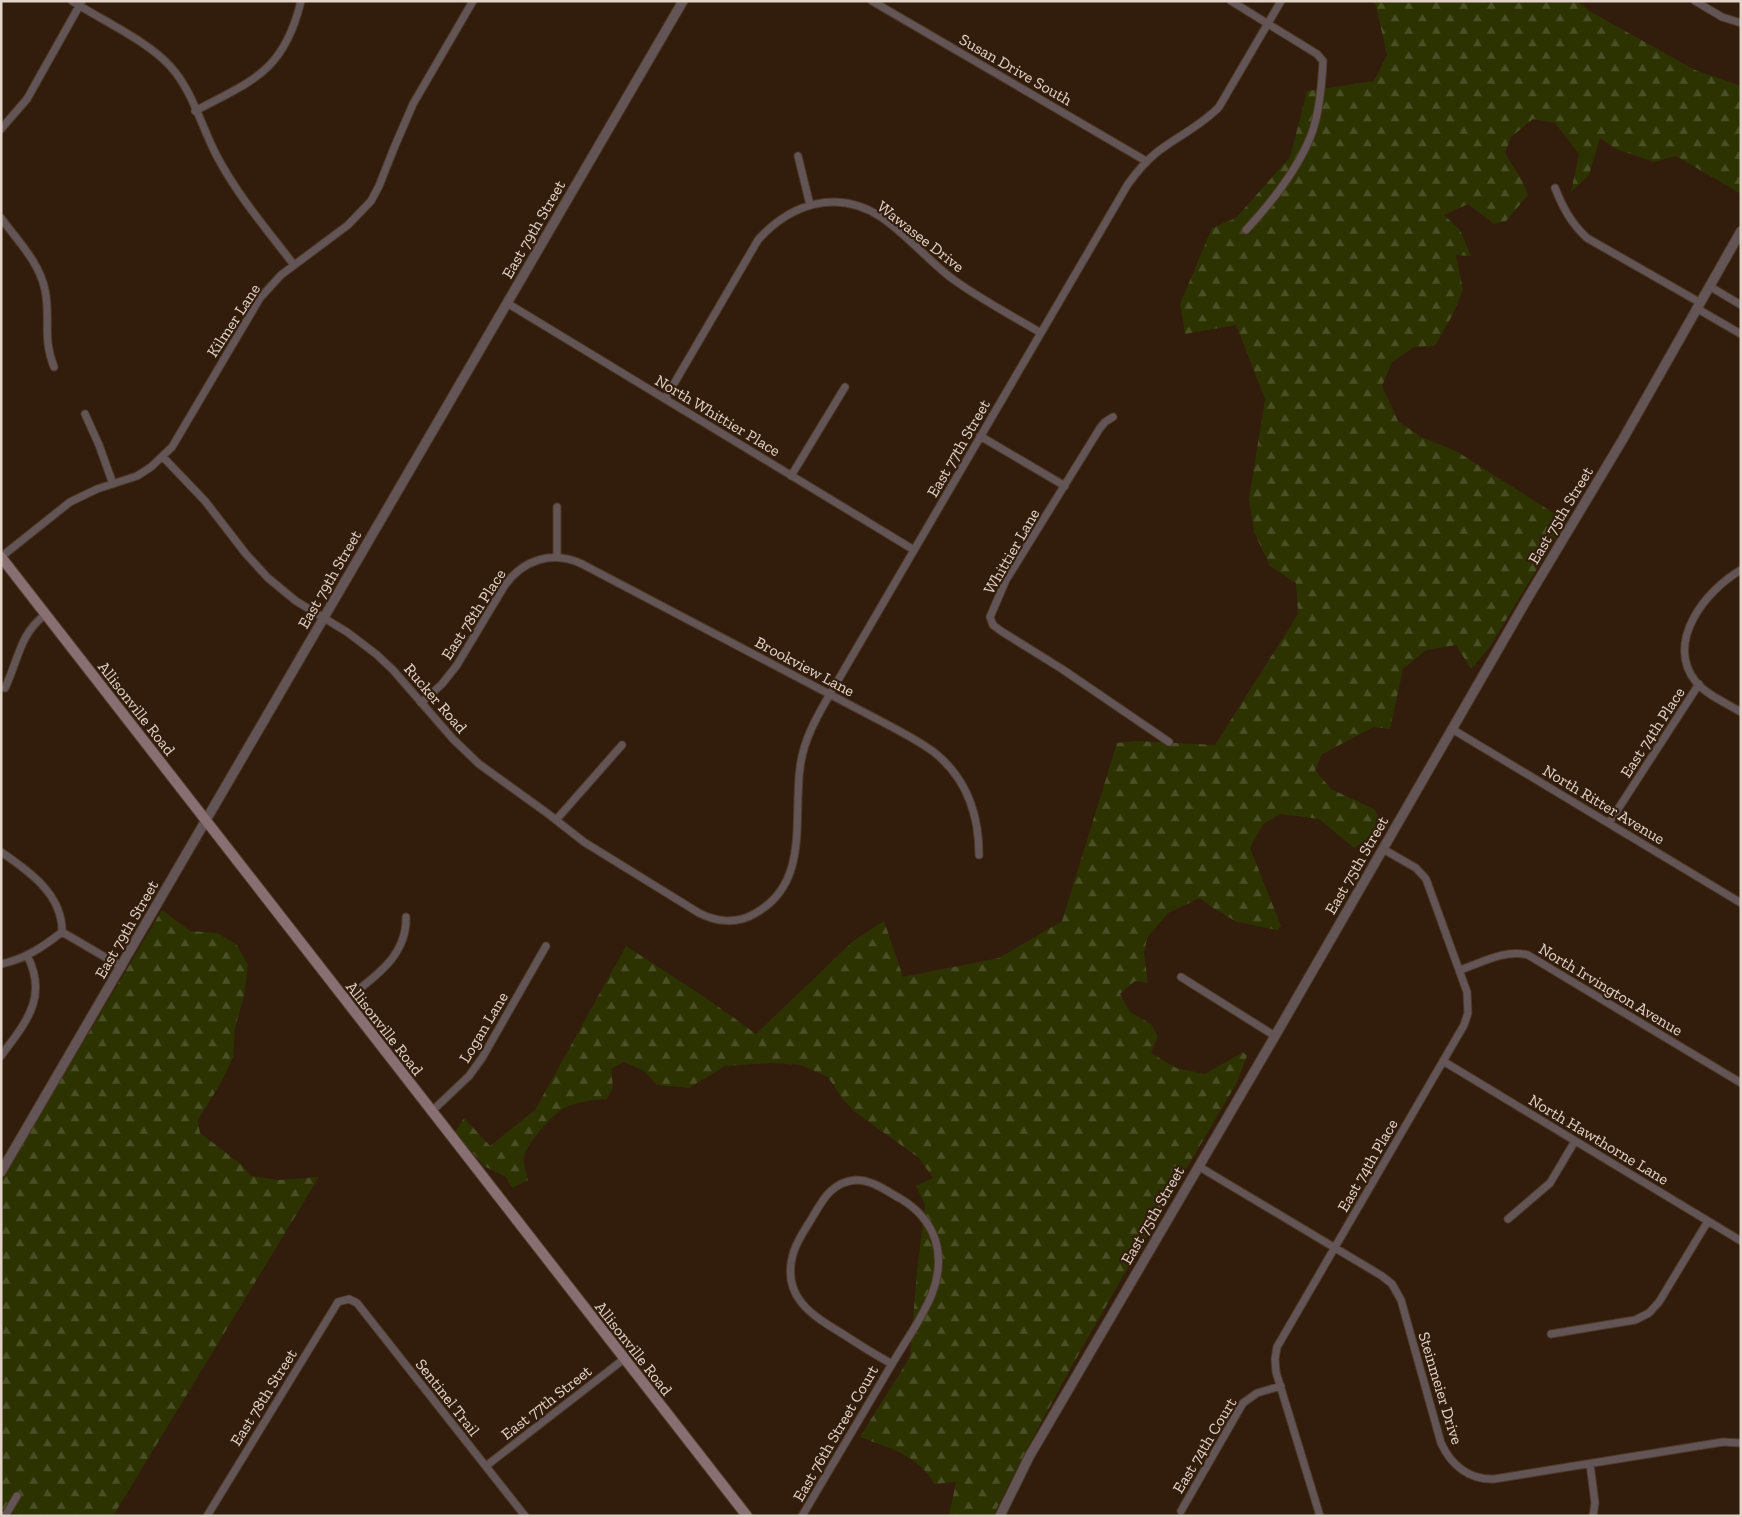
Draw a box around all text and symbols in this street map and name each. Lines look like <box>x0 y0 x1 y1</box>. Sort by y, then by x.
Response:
street label: Susan Drive South <box>956 29 1075 109</box>
street label: East 79th Street <box>498 177 569 282</box>
street label: Wawasee Drive <box>873 197 968 276</box>
street label: Kilmer Lane <box>203 280 264 360</box>
street label: North Whittier Place <box>652 371 784 460</box>
street label: East 77th Street <box>923 396 994 500</box>
street label: East 75th Street <box>1524 463 1597 567</box>
street label: Whittier Lane <box>979 505 1044 597</box>
street label: East 79th Street <box>294 527 365 632</box>
street label: East 78th Place <box>437 565 510 663</box>
street label: Brookview Lane <box>752 632 858 701</box>
street label: Allisonville Road <box>94 658 179 759</box>
street label: Rucker Road <box>400 660 471 737</box>
street label: East 74th Place <box>1616 684 1689 781</box>
street label: North Ritter Avenue <box>1539 761 1668 848</box>
street label: East 75th Street <box>1321 813 1392 918</box>
street label: East 79th Street <box>91 877 162 982</box>
street label: North Irvington Avenue <box>1535 939 1686 1040</box>
street label: Allisonville Road <box>342 978 427 1079</box>
street label: Logan Lane <box>455 988 512 1066</box>
street label: North Hawthorne Lane <box>1525 1090 1672 1189</box>
street label: East 74th Place <box>1333 1115 1402 1215</box>
street label: East 75th Street <box>1117 1163 1188 1268</box>
street label: Allisonville Road <box>591 1298 676 1399</box>
street label: Steinmeier Drive <box>1414 1330 1467 1447</box>
street label: East 78th Street <box>226 1345 301 1449</box>
street label: Sentinel Trail <box>412 1355 484 1440</box>
street label: East 77th Street <box>497 1361 595 1444</box>
street label: East 76th Street Court <box>789 1362 882 1505</box>
street label: East 74th Court <box>1168 1394 1240 1496</box>

